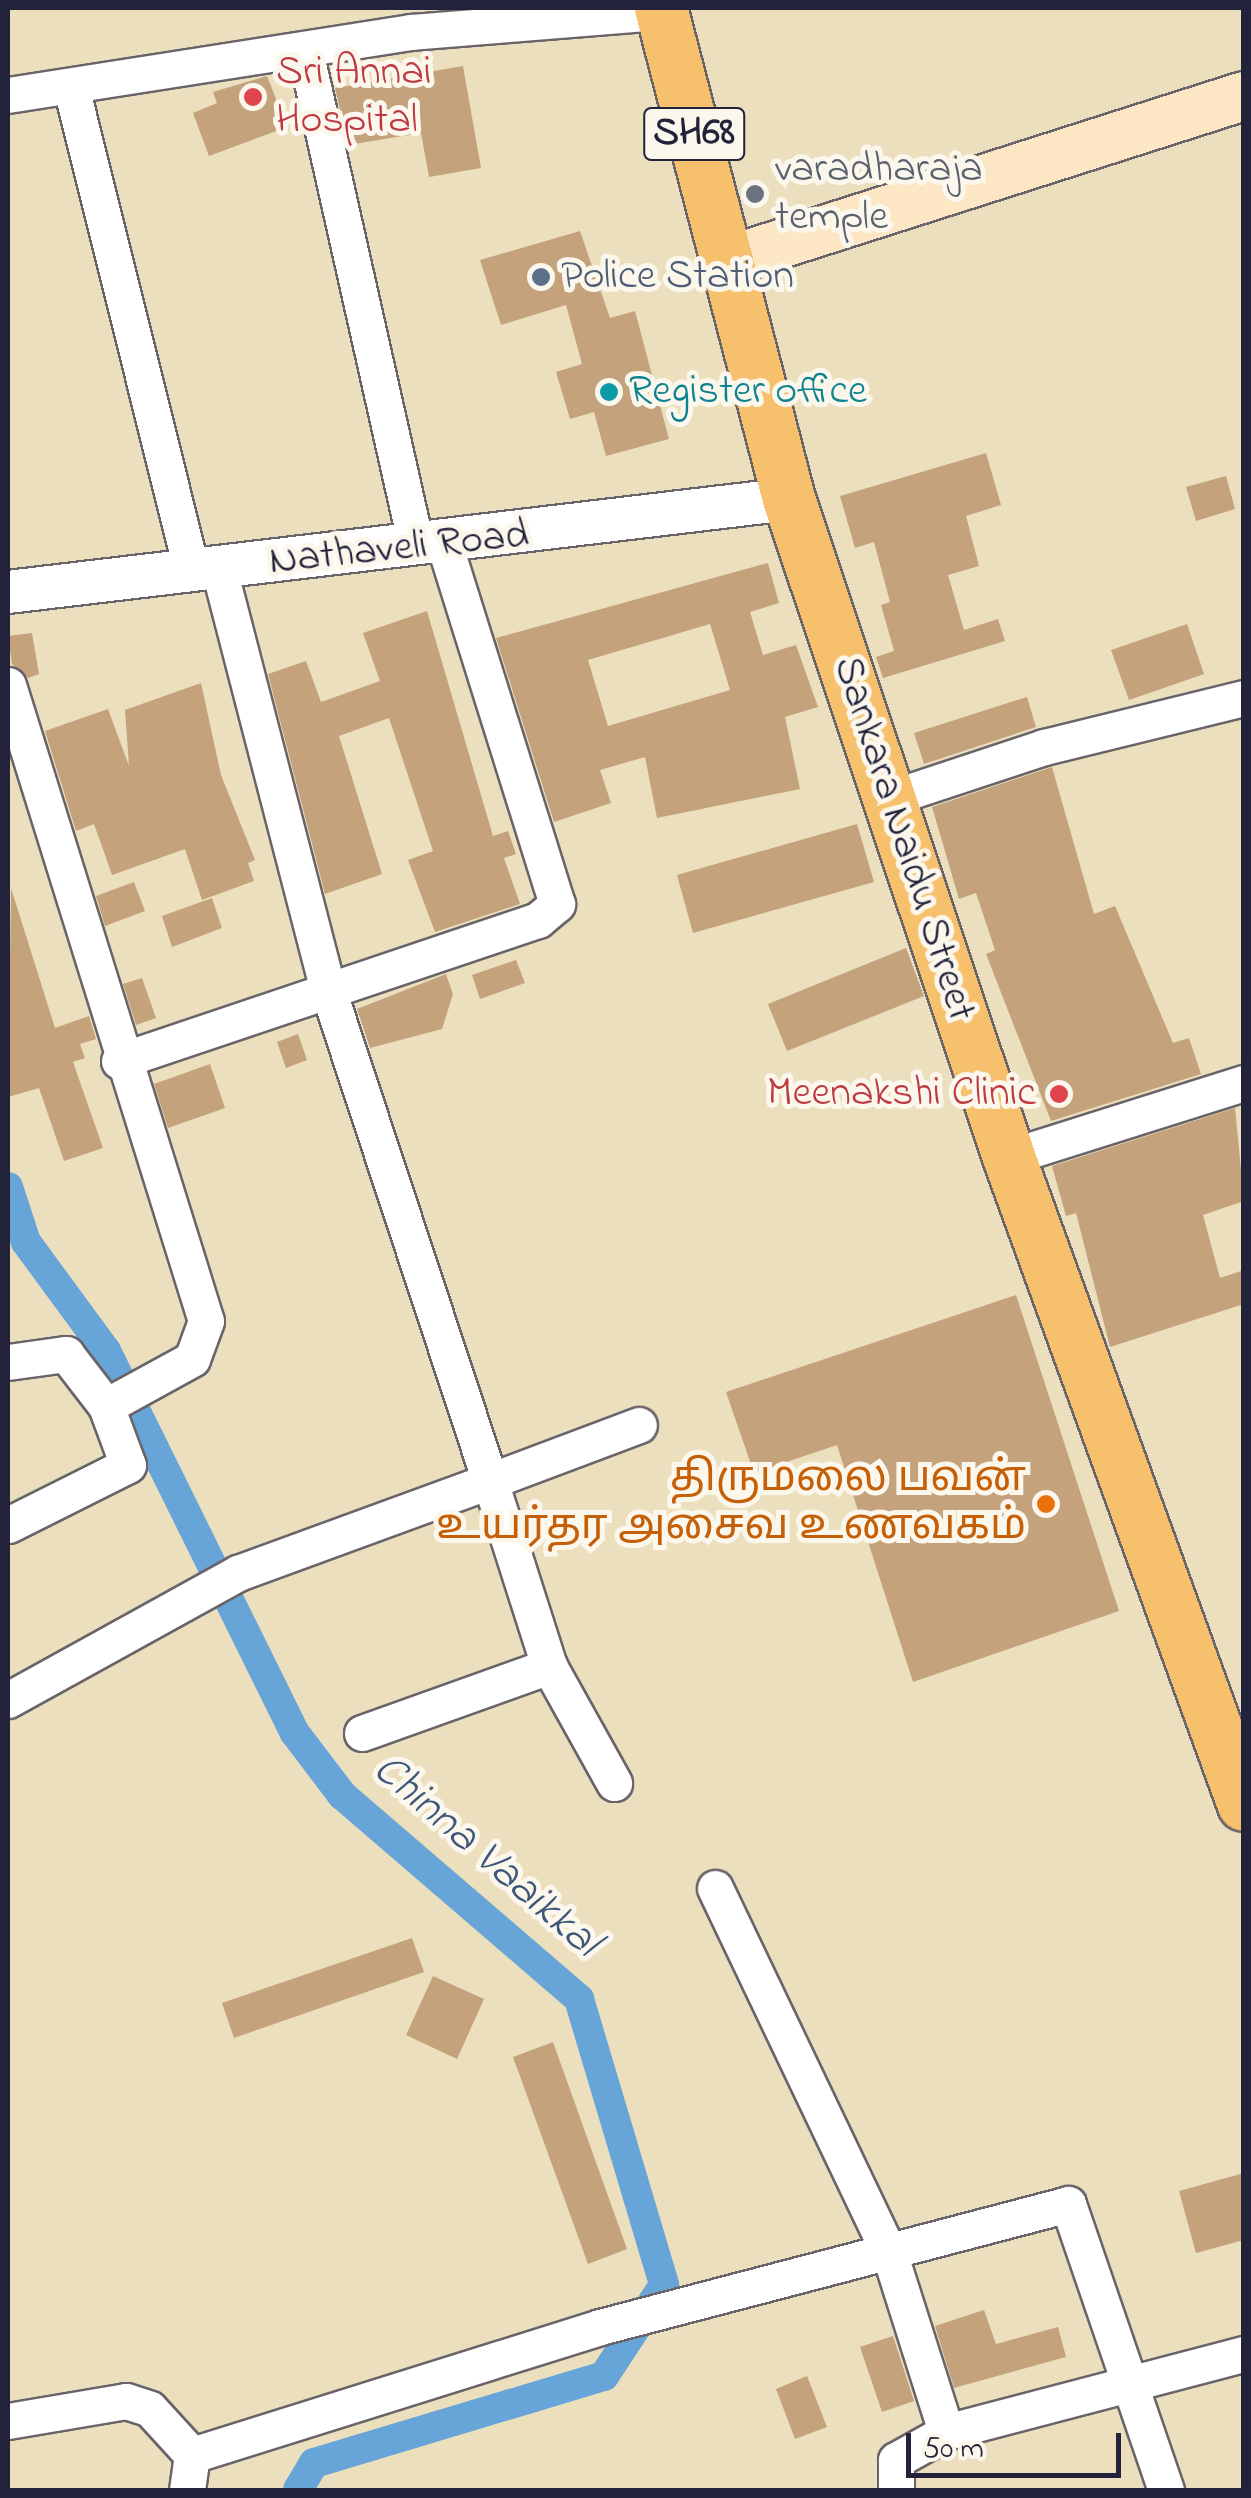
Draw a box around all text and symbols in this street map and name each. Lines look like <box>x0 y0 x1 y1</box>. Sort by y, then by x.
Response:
place label: Sri Annai Hospital <box>276 48 432 146</box>
marker: Sri Annai Hospital <box>240 84 266 110</box>
road number: SH68 <box>642 99 746 169</box>
place label: varadharaja temple <box>775 145 983 244</box>
marker: varadharaja temple <box>744 183 766 205</box>
place label: Police Station <box>561 252 794 302</box>
marker: Police Station <box>530 266 552 288</box>
place label: Register office <box>629 367 867 417</box>
marker: Register office <box>598 381 620 403</box>
street label: Nathaveli Road <box>267 510 531 588</box>
street label: Sankara Naidu Street <box>820 650 986 1028</box>
place label: Meenakshi Clinic <box>767 1069 1036 1119</box>
marker: Meenakshi Clinic <box>1046 1081 1072 1107</box>
place label: திருமலை பவன் உயர்தர அசைவ உணவகம் <box>436 1455 1026 1554</box>
marker: திருமலை பவன் உயர்தர அசைவ உணவகம் <box>1035 1493 1057 1515</box>
water label: Chinna Vaaikkal <box>360 1744 610 1970</box>
scale bar <box>911 2413 1126 2475</box>
text: 50 m <box>923 2428 984 2472</box>

